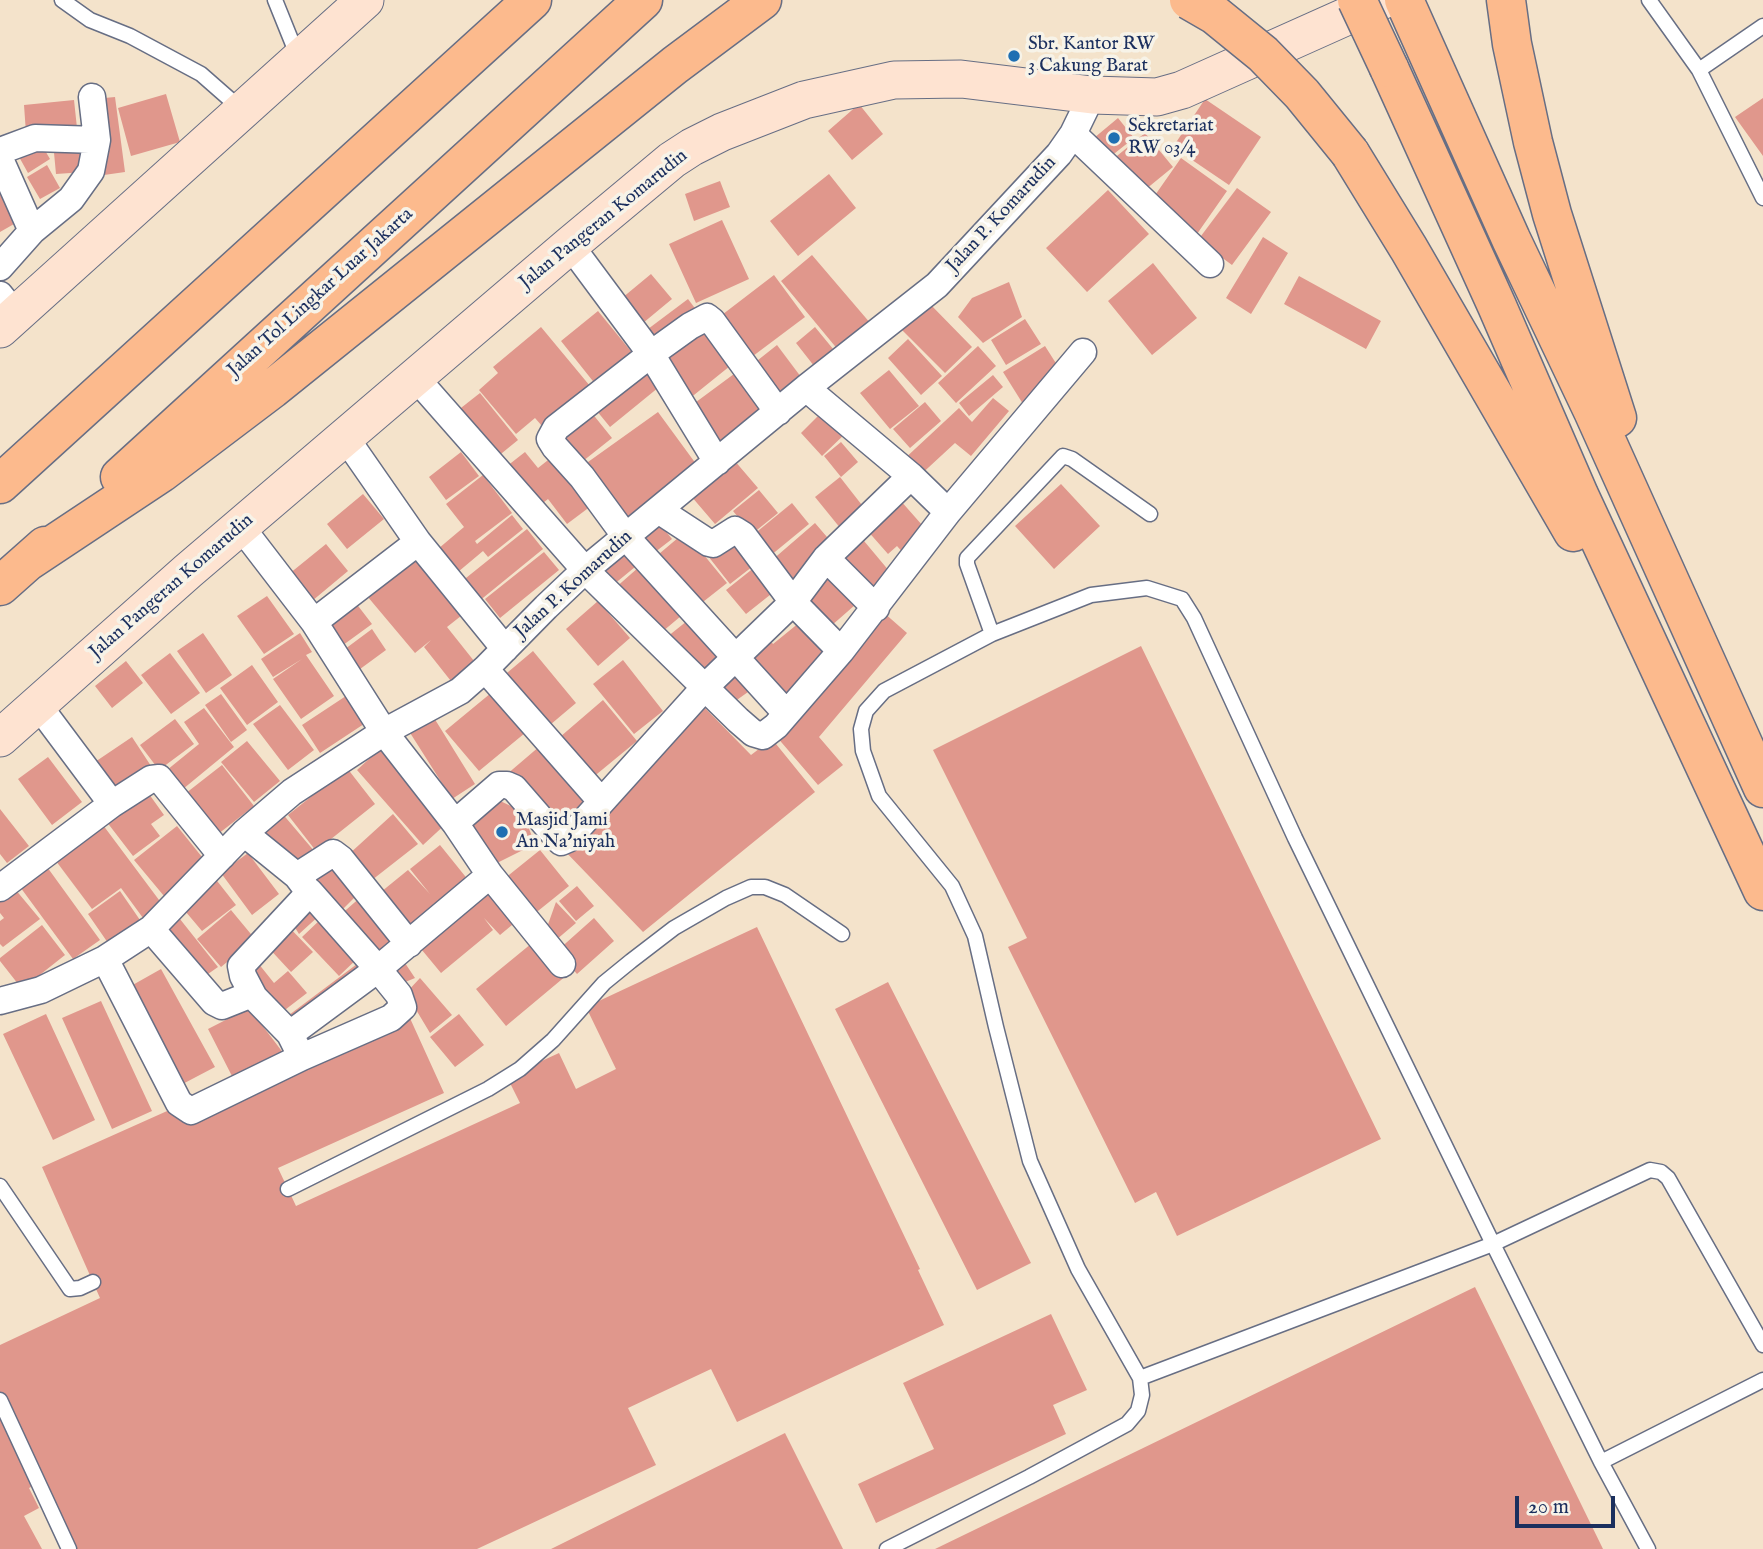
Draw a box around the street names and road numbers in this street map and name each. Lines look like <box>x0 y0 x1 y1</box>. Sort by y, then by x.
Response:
street label: Jalan Pangeran Komarudin <box>515 145 693 295</box>
street label: Jalan P. Komarudin <box>942 152 1062 278</box>
street label: Jalan Tol Lingkar Luar Jakarta <box>224 204 418 382</box>
street label: Jalan Pangeran Komarudin <box>85 510 259 664</box>
street label: Jalan P. Komarudin <box>510 526 638 644</box>

